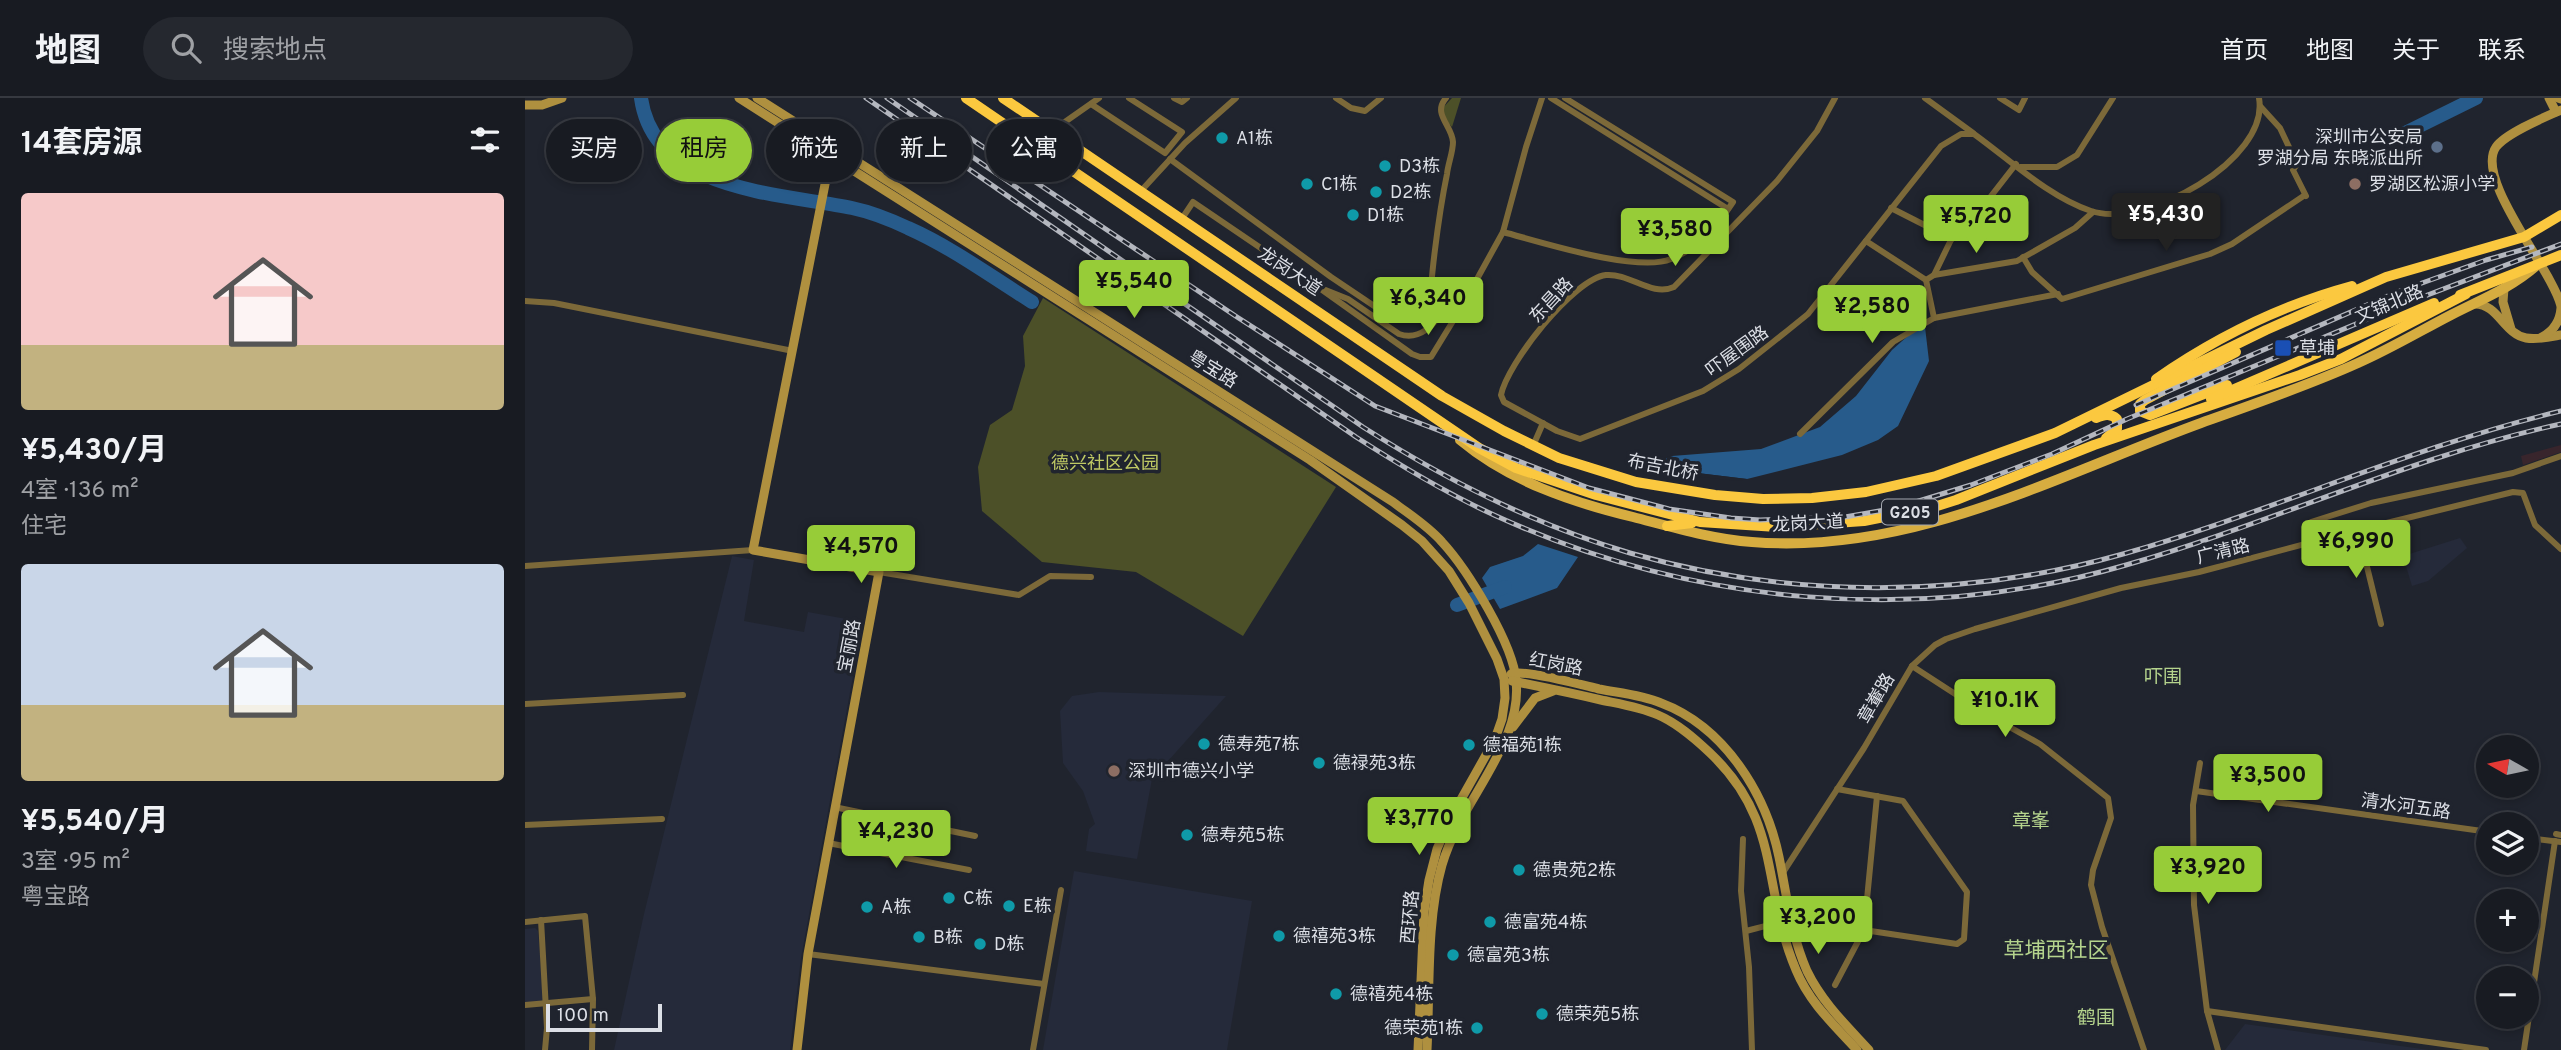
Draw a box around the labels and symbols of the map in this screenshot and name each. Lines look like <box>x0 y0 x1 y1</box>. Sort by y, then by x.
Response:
place label: 深圳市公安局 罗湖分局 东晓派出所 <box>2257 127 2423 171</box>
place label: A1栋 <box>1236 128 1273 151</box>
marker: A1栋 <box>1214 130 1230 146</box>
marker: 深圳市公安局 罗湖分局 东晓派出所 <box>2429 139 2445 155</box>
place label: D3栋 <box>1399 156 1440 179</box>
marker: D3栋 <box>1377 158 1393 174</box>
place label: C1栋 <box>1321 174 1357 197</box>
place label: 罗湖区松源小学 <box>2369 174 2495 197</box>
marker: C1栋 <box>1299 176 1315 192</box>
marker: 罗湖区松源小学 <box>2347 176 2363 192</box>
place label: D2栋 <box>1390 182 1431 205</box>
marker: D2栋 <box>1368 184 1384 200</box>
pin: ¥5,430 <box>2109 194 2223 253</box>
pin: ¥5,720 <box>1919 195 2033 255</box>
place label: D1栋 <box>1367 205 1404 228</box>
marker: D1栋 <box>1345 207 1361 223</box>
pin: ¥3,580 <box>1618 208 1732 268</box>
street label: 龙岗大道 <box>1253 243 1325 302</box>
pin: ¥5,540 <box>1077 260 1191 320</box>
street label: 东昌路 <box>1525 273 1579 329</box>
pin: ¥6,340 <box>1371 278 1485 337</box>
street label: 文锦北路 <box>2352 281 2427 330</box>
pin: ¥2,580 <box>1815 286 1929 345</box>
street label: 吓屋围路 <box>1702 322 1774 383</box>
marker: 草埔 <box>2273 338 2293 358</box>
place label: 草埔 <box>2299 338 2335 361</box>
street label: 粤宝路 <box>1183 346 1241 394</box>
street label: 布吉北桥 <box>1625 450 1700 487</box>
park label: 德兴社区公园 <box>1051 453 1159 476</box>
road number: G205 <box>1882 500 1938 524</box>
street label: 龙岗大道 <box>1772 511 1845 538</box>
pin: ¥6,990 <box>2299 520 2413 580</box>
pin: ¥4,570 <box>804 526 918 585</box>
street label: 广清路 <box>2194 535 2252 570</box>
street label: 宝丽路 <box>834 618 867 675</box>
street label: 红岗路 <box>1527 649 1584 682</box>
district label: 吓围 <box>2144 666 2182 690</box>
street label: 章輋路 <box>1854 670 1901 728</box>
pin: ¥10.1K <box>1948 680 2062 739</box>
place label: 德寿苑7栋 <box>1218 734 1299 757</box>
place label: 德福苑1栋 <box>1483 735 1562 758</box>
north arrow <box>2476 735 2539 798</box>
marker: 德寿苑7栋 <box>1196 736 1212 752</box>
marker: 德福苑1栋 <box>1461 737 1477 753</box>
place label: 德禄苑3栋 <box>1333 753 1416 776</box>
pin: ¥3,500 <box>2211 754 2325 814</box>
marker: 德禄苑3栋 <box>1311 755 1327 771</box>
place label: 深圳市德兴小学 <box>1128 761 1254 784</box>
marker: 深圳市德兴小学 <box>1106 763 1122 779</box>
street label: 清水河五路 <box>2360 790 2452 825</box>
pin: ¥3,770 <box>1362 798 1476 857</box>
pin: ¥4,230 <box>839 810 953 870</box>
district label: 章峯 <box>2012 810 2050 834</box>
place label: 德寿苑5栋 <box>1201 825 1284 848</box>
marker: 德寿苑5栋 <box>1179 827 1195 843</box>
pin: ¥3,920 <box>2151 846 2265 906</box>
place label: 德贵苑2栋 <box>1533 860 1616 883</box>
marker: 德贵苑2栋 <box>1511 862 1527 878</box>
place label: C栋 <box>963 888 993 911</box>
street label: 西环路 <box>1398 889 1425 945</box>
marker: C栋 <box>941 890 957 906</box>
place label: E栋 <box>1023 896 1052 919</box>
pin: ¥3,200 <box>1761 896 1875 956</box>
place label: A栋 <box>881 897 911 920</box>
marker: E栋 <box>1001 898 1017 914</box>
marker: A栋 <box>859 899 875 915</box>
place label: 德富苑4栋 <box>1504 912 1587 935</box>
marker: 德富苑4栋 <box>1482 914 1498 930</box>
place label: 德禧苑3栋 <box>1293 926 1376 949</box>
place label: B栋 <box>933 927 963 950</box>
marker: 德禧苑3栋 <box>1271 928 1287 944</box>
marker: B栋 <box>911 929 927 945</box>
place label: D栋 <box>994 934 1024 957</box>
marker: D栋 <box>972 936 988 952</box>
district label: 草埔西社区 <box>2004 938 2109 965</box>
place label: 德富苑3栋 <box>1467 945 1550 968</box>
marker: 德富苑3栋 <box>1445 947 1461 963</box>
place label: 德禧苑4栋 <box>1350 984 1433 1007</box>
marker: 德禧苑4栋 <box>1328 986 1344 1002</box>
scale bar <box>546 1001 661 1033</box>
place label: 德荣苑5栋 <box>1556 1004 1639 1027</box>
marker: 德荣苑5栋 <box>1534 1006 1550 1022</box>
district label: 鹤围 <box>2077 1007 2115 1031</box>
place label: 德荣苑1栋 <box>1384 1018 1463 1041</box>
marker: 德荣苑1栋 <box>1469 1020 1485 1036</box>

